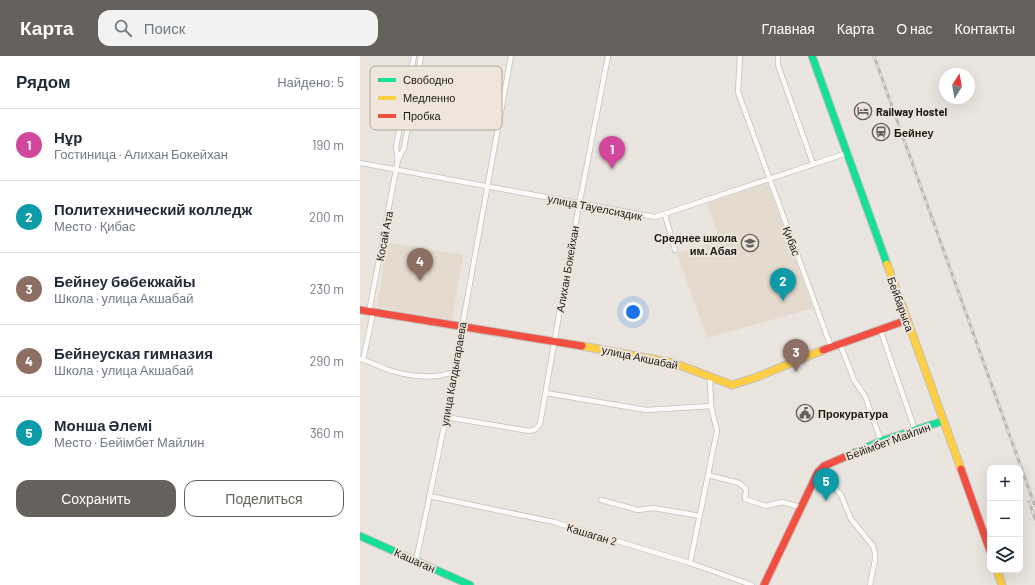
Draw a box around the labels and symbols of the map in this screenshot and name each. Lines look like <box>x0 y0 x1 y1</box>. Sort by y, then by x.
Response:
legend <box>370 66 502 130</box>
north arrow <box>939 68 975 104</box>
text: Свободно <box>403 73 454 86</box>
text: Медленно <box>403 91 455 104</box>
hotel icon: Railway Hostel <box>853 101 873 121</box>
place label: Railway Hostel <box>876 105 947 118</box>
text: Пробка <box>403 109 441 122</box>
station icon: Бейнеу <box>871 122 891 142</box>
place label: Бейнеу <box>894 126 934 139</box>
pin: 1 <box>599 136 625 169</box>
street label: улица Тауелсиздик <box>547 191 644 223</box>
street label: Косай Ата <box>373 209 395 262</box>
street label: Алихан Бокейхан <box>553 225 581 313</box>
street label: Қибас <box>781 225 803 258</box>
place label: Среднее школа им. Абая <box>654 231 738 257</box>
school or university icon: Среднее школа им. Абая <box>740 233 760 253</box>
pin: 4 <box>407 248 433 281</box>
pin: 2 <box>770 268 796 301</box>
street label: Бейбарыса <box>885 275 917 334</box>
your location <box>623 302 643 322</box>
street label: улица Калдыгараева <box>437 320 469 427</box>
pin: 3 <box>783 339 809 372</box>
street label: улица Акшабай <box>601 343 679 371</box>
public building icon: Прокуратура <box>795 403 815 423</box>
place label: Прокуратура <box>818 407 889 420</box>
street label: Бейімбет Майлин <box>844 420 932 462</box>
pin: 5 <box>813 468 839 501</box>
street label: Кашаган 2 <box>565 520 619 548</box>
street label: Кашаган <box>393 545 437 575</box>

